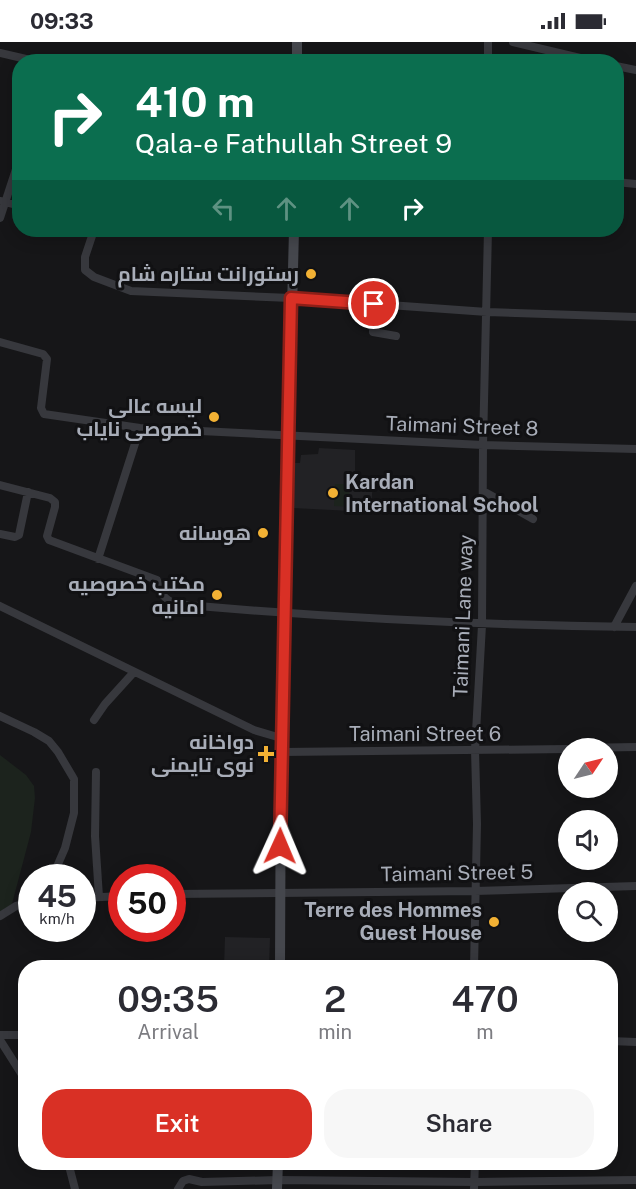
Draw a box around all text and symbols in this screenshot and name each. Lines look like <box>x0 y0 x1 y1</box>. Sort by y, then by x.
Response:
text: 09:33 <box>30 8 94 34</box>
text: 410 m <box>135 77 255 126</box>
icon: right <box>36 78 114 156</box>
text: Qala-e Fathullah Street 9 <box>135 127 452 159</box>
icon: left <box>207 192 240 225</box>
icon: ahead <box>270 192 303 225</box>
icon: ahead <box>333 192 366 225</box>
icon: right <box>396 192 429 225</box>
place label: رستورانت ستاره شام <box>118 262 299 288</box>
marker: رستورانت ستاره شام <box>304 267 318 281</box>
pin <box>348 278 399 329</box>
icon: arrive <box>357 287 390 320</box>
place label: لیسه عالی خصوصی نایاب <box>77 394 202 441</box>
marker: لیسه عالی خصوصی نایاب <box>207 410 221 424</box>
street label: Taimani Street 8 <box>385 411 539 441</box>
place label: Kardan International School <box>345 470 539 517</box>
marker: Kardan International School <box>326 486 340 500</box>
place label: هوسانه <box>179 521 251 545</box>
marker: هوسانه <box>256 526 270 540</box>
street label: Taimani Lane way <box>448 534 478 698</box>
place label: مکتب خصوصیه امانیه <box>68 572 205 619</box>
marker: مکتب خصوصیه امانیه <box>210 588 224 602</box>
street label: Taimani Street 6 <box>349 722 501 746</box>
place label: دواخانه نوی تایمنی <box>151 730 254 777</box>
north arrow <box>558 738 618 798</box>
map controls <box>558 738 618 942</box>
marker: دواخانه نوی تایمنی <box>259 747 273 761</box>
button: sound <box>558 810 618 870</box>
position arrow <box>248 814 312 878</box>
street label: Taimani Street 5 <box>381 860 533 886</box>
speed limit sign: 50 <box>108 864 186 942</box>
text: 45 <box>37 878 77 914</box>
button: search <box>558 882 618 942</box>
place label: Terre des Hommes Guest House <box>304 898 482 945</box>
text: km/h <box>39 910 75 927</box>
marker: Terre des Hommes Guest House <box>487 915 501 929</box>
text: 09:35 <box>117 978 219 1020</box>
text: 2 <box>324 978 346 1020</box>
text: 470 <box>451 978 519 1020</box>
text: Arrival <box>137 1020 199 1044</box>
text: min <box>318 1020 352 1044</box>
text: m <box>476 1020 494 1044</box>
button: Exit <box>42 1089 312 1158</box>
button: Share <box>324 1089 594 1158</box>

